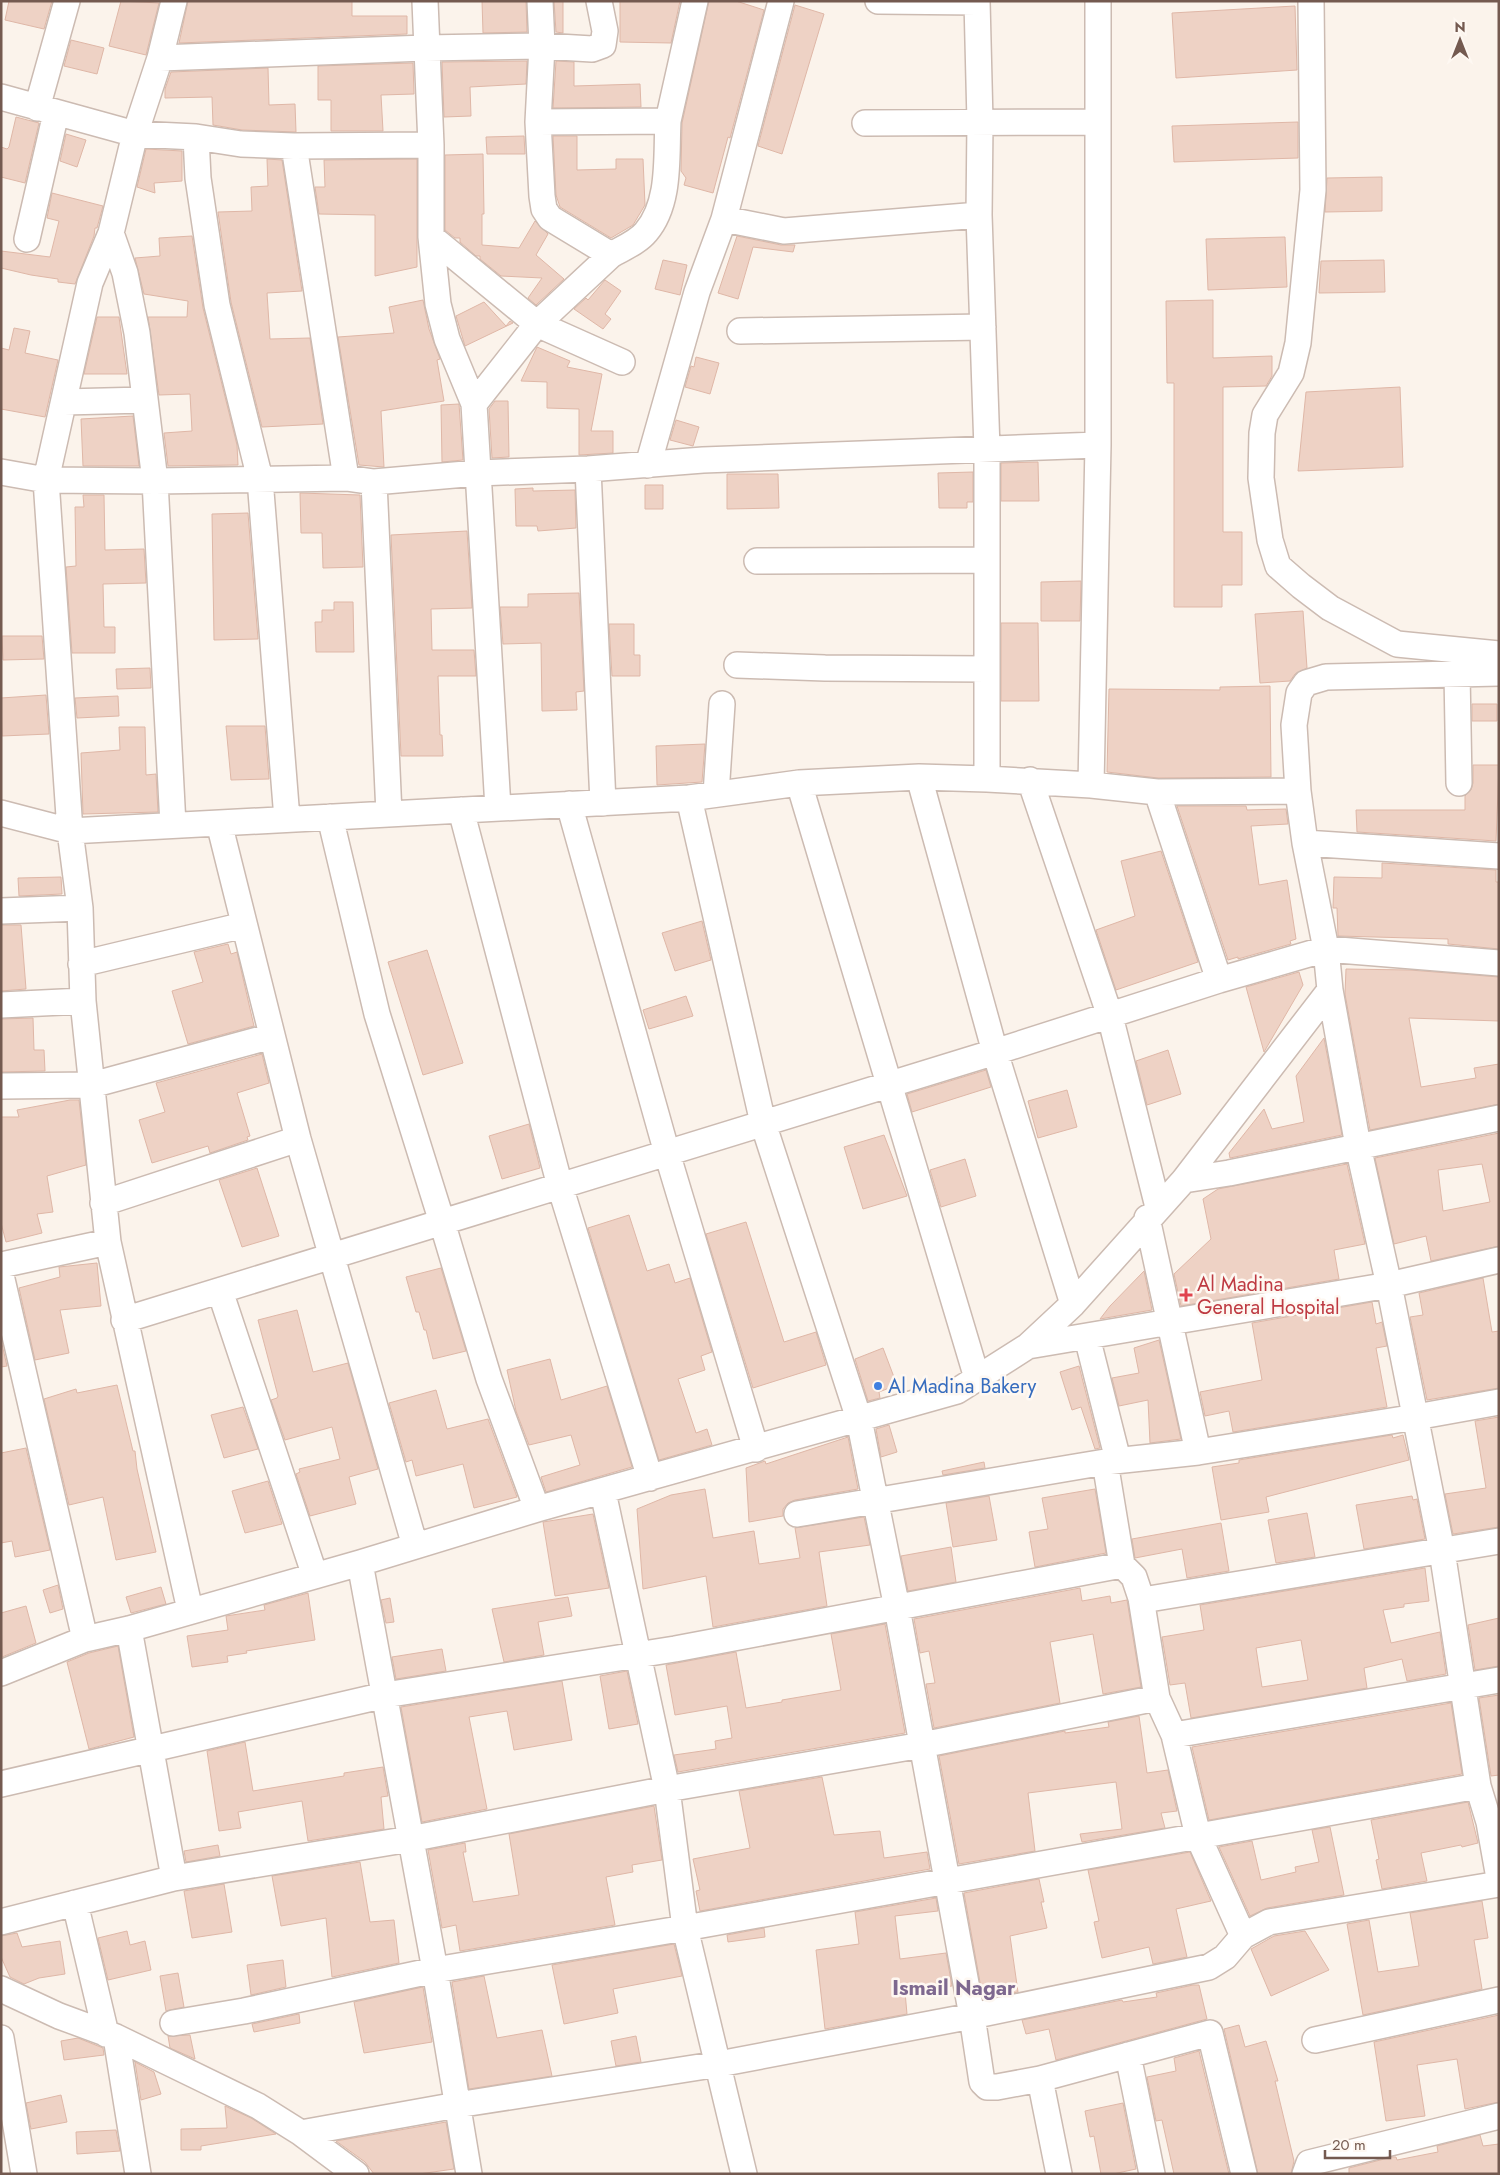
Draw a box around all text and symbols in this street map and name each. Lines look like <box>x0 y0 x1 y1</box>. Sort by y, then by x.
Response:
north arrow <box>1435 15 1485 65</box>
text: N <box>1454 17 1466 37</box>
place label: Al Madina General Hospital <box>1197 1270 1340 1322</box>
marker: Al Madina General Hospital <box>1179 1288 1193 1302</box>
place label: Al Madina Bakery <box>888 1372 1036 1401</box>
marker: Al Madina Bakery <box>872 1380 884 1392</box>
district label: Ismail Nagar <box>892 1973 1016 2003</box>
scale bar <box>1325 2128 1390 2160</box>
text: 20 m <box>1332 2134 1366 2156</box>

